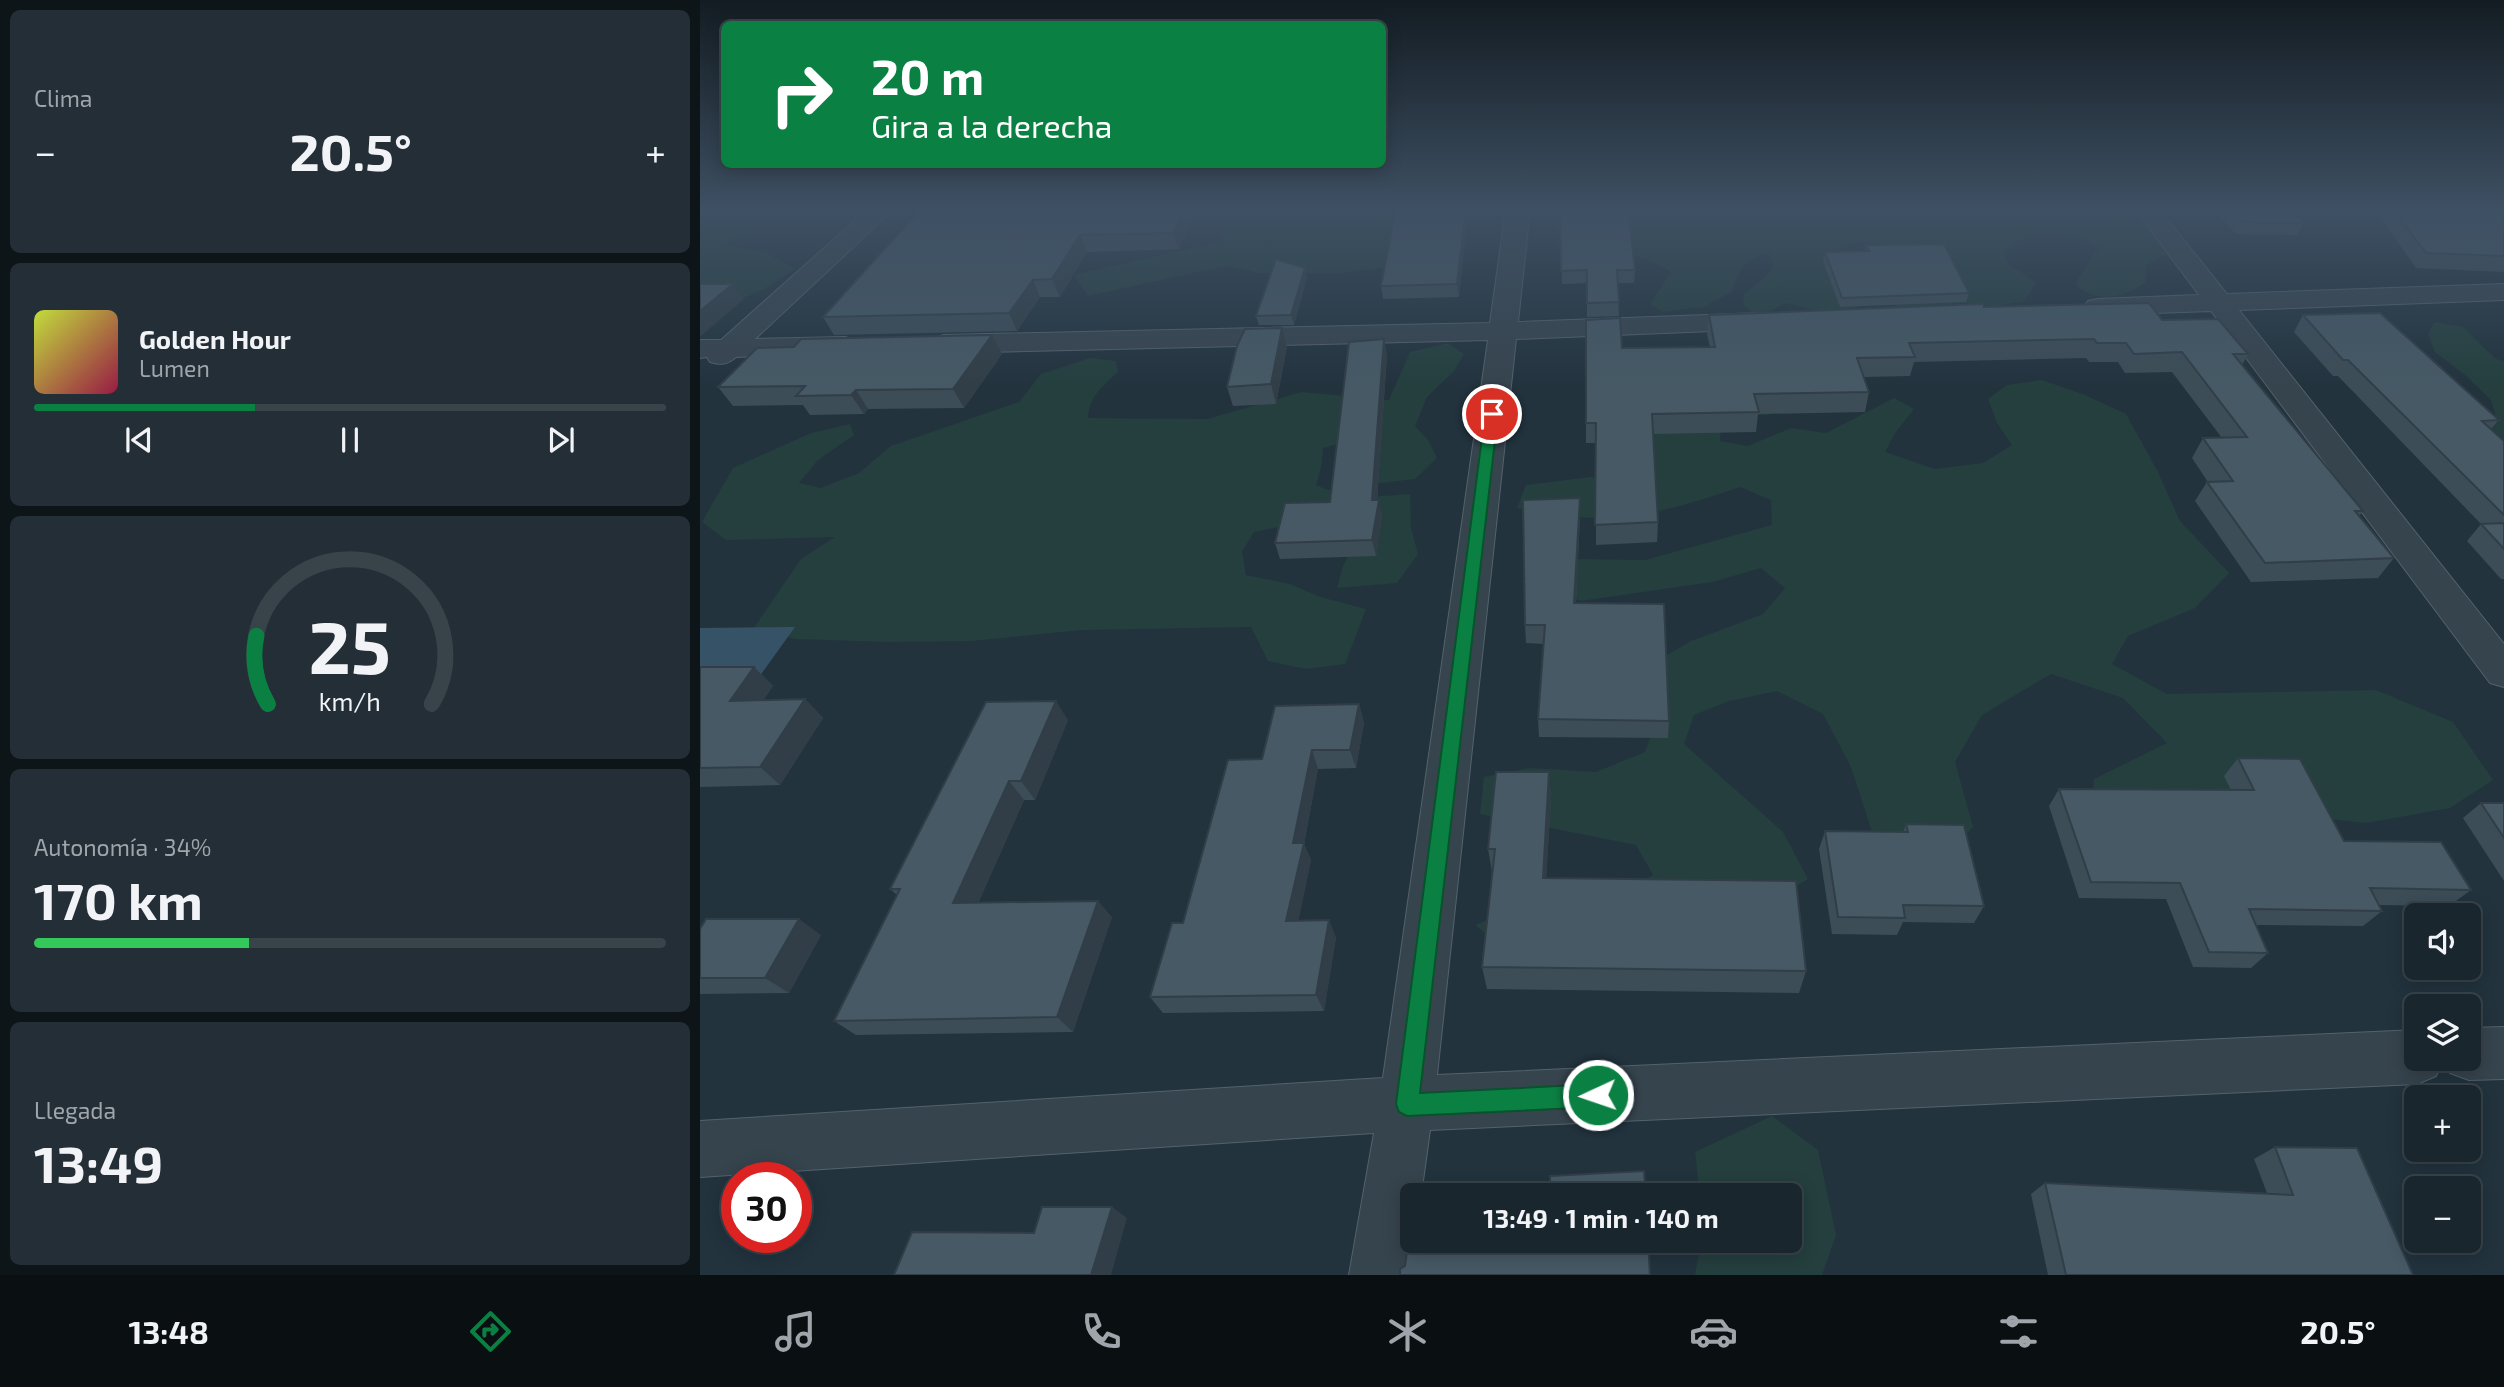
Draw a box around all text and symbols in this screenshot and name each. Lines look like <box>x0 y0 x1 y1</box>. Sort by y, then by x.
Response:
text: 20 m <box>871 46 984 105</box>
icon: right <box>756 49 847 140</box>
text: Clima <box>34 84 92 112</box>
text: Gira a la derecha <box>871 106 1112 144</box>
text: 20.5° <box>289 119 412 181</box>
text: − <box>34 128 56 174</box>
text: + <box>645 128 666 174</box>
text: Golden Hour <box>139 323 291 354</box>
text: Lumen <box>139 354 210 382</box>
pin <box>1462 384 1522 444</box>
icon: arrive <box>1473 395 1511 433</box>
icon: previous <box>120 421 158 459</box>
icon: pause <box>331 421 369 459</box>
icon: next <box>542 421 580 459</box>
text: 25 <box>309 601 391 689</box>
text: km/h <box>319 685 381 715</box>
text: Autonomía · 34% <box>34 833 211 861</box>
text: 170 km <box>34 868 203 930</box>
map controls <box>2404 903 2481 1253</box>
button: sound <box>2404 903 2481 980</box>
button: layers <box>2404 994 2481 1071</box>
position arrow <box>1561 1058 1635 1132</box>
button: + <box>2404 1085 2481 1162</box>
text: Llegada <box>34 1096 116 1124</box>
text: 13:49 <box>34 1131 163 1193</box>
speed limit sign: 30 <box>721 1162 812 1253</box>
button: − <box>2404 1176 2481 1253</box>
text: 13:49 · 1 min · 140 m <box>1483 1202 1719 1233</box>
icon: directions <box>466 1307 515 1356</box>
icon: music <box>771 1307 820 1356</box>
icon: phone <box>1077 1307 1126 1356</box>
icon: climate <box>1383 1307 1432 1356</box>
icon: car <box>1689 1307 1738 1356</box>
icon: filters <box>1994 1307 2043 1356</box>
text: 13:48 <box>128 1312 209 1350</box>
text: 20.5° <box>2300 1312 2376 1350</box>

